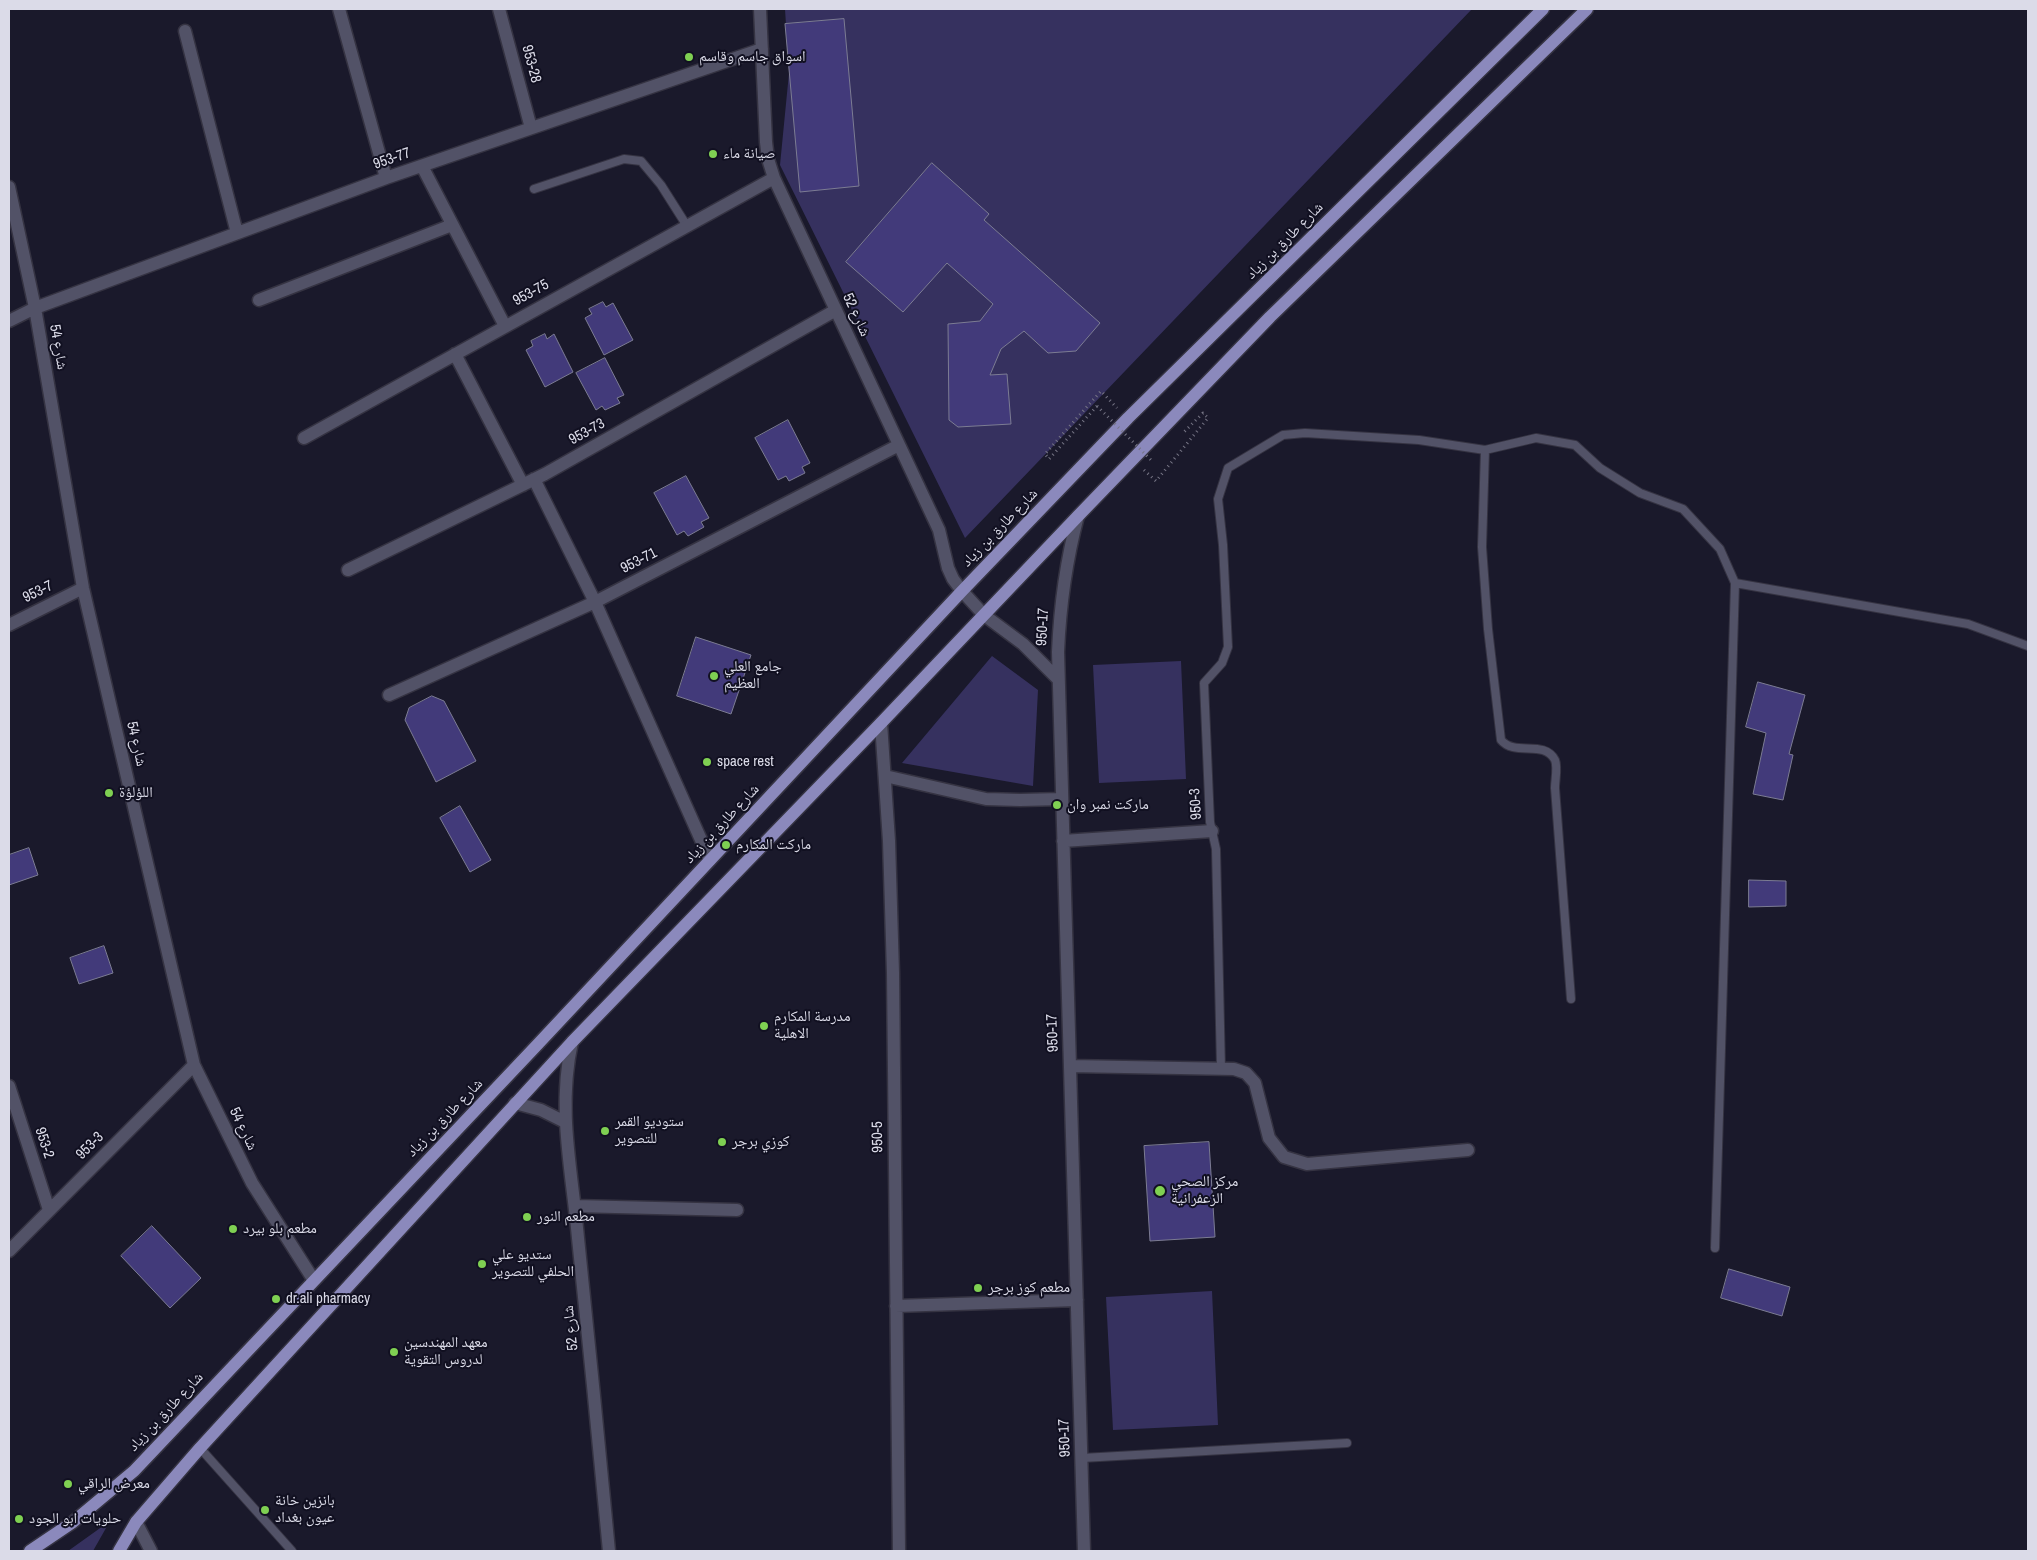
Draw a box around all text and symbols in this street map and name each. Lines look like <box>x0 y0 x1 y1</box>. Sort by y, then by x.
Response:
street label: 953-28 <box>517 43 545 85</box>
place label: اسواق جاسم وقاسم <box>699 48 806 66</box>
marker: اسواق جاسم وقاسم <box>683 51 695 63</box>
street label: 953-77 <box>371 144 413 174</box>
place label: صيانة ماء <box>723 145 775 163</box>
marker: صيانة ماء <box>707 148 719 160</box>
street label: شارع طارق بن زياد <box>1243 199 1327 283</box>
street label: 953-75 <box>510 276 552 310</box>
street label: شارع 52 <box>838 291 874 339</box>
street label: شارع 54 <box>45 323 71 371</box>
street label: 953-73 <box>566 415 608 449</box>
street label: شارع طارق بن زياد <box>958 485 1042 571</box>
street label: 953-71 <box>618 544 660 578</box>
street label: 953-7 <box>20 577 56 607</box>
street label: 950-17 <box>1033 607 1053 647</box>
place label: جامع العلي العظيم <box>724 658 782 693</box>
marker: جامع العلي العظيم <box>708 670 720 682</box>
street label: شارع 54 <box>122 720 150 768</box>
place label: space rest <box>717 753 774 771</box>
marker: space rest <box>701 756 713 768</box>
street label: شارع طارق بن زياد <box>681 781 763 867</box>
place label: اللؤلؤة <box>119 784 153 802</box>
marker: اللؤلؤة <box>103 787 115 799</box>
street label: 950-3 <box>1186 788 1206 820</box>
place label: ماركت نمبر وان <box>1067 796 1149 814</box>
marker: ماركت نمبر وان <box>1051 799 1063 811</box>
place label: ماركت المكارم <box>736 836 811 854</box>
marker: ماركت المكارم <box>720 839 732 851</box>
place label: مدرسة المكارم الاهلية <box>774 1008 851 1043</box>
street label: 950-17 <box>1043 1014 1063 1052</box>
marker: مدرسة المكارم الاهلية <box>758 1020 770 1032</box>
street label: شارع طارق بن زياد <box>403 1075 487 1161</box>
street label: شارع 54 <box>225 1105 261 1153</box>
place label: ستوديو القمر للتصوير <box>615 1113 684 1148</box>
street label: 950-5 <box>869 1121 887 1153</box>
street label: 953-2 <box>31 1125 57 1161</box>
marker: ستوديو القمر للتصوير <box>599 1125 611 1137</box>
street label: 953-3 <box>73 1129 107 1163</box>
place label: كوزي برجر <box>732 1133 790 1151</box>
marker: كوزي برجر <box>716 1136 728 1148</box>
place label: مركز الصحي الزعفرانية <box>1171 1173 1238 1208</box>
marker: مركز الصحي الزعفرانية <box>1153 1184 1167 1198</box>
place label: مطعم النور <box>537 1208 595 1226</box>
marker: مطعم النور <box>521 1211 533 1223</box>
place label: مطعم بلو بيرد <box>243 1220 317 1238</box>
marker: مطعم بلو بيرد <box>227 1223 239 1235</box>
place label: ستديو علي الحلفي للتصوير <box>492 1246 574 1281</box>
marker: ستديو علي الحلفي للتصوير <box>476 1258 488 1270</box>
place label: مطعم كوز برجر <box>988 1279 1070 1297</box>
marker: مطعم كوز برجر <box>972 1282 984 1294</box>
place label: dr.ali pharmacy <box>286 1290 370 1308</box>
marker: dr.ali pharmacy <box>270 1293 282 1305</box>
street label: شارع 52 <box>560 1304 582 1352</box>
place label: معهد المهندسين لدروس التقوية <box>404 1334 487 1369</box>
marker: معهد المهندسين لدروس التقوية <box>388 1346 400 1358</box>
street label: شارع طارق بن زياد <box>125 1369 207 1455</box>
street label: 950-17 <box>1055 1419 1075 1457</box>
place label: معرض الراقي <box>78 1475 150 1493</box>
marker: معرض الراقي <box>62 1478 74 1490</box>
place label: بانزين خانة عيون بغداد <box>275 1492 335 1527</box>
marker: بانزين خانة عيون بغداد <box>259 1504 271 1516</box>
place label: حلويات ابو الجود <box>29 1510 121 1528</box>
marker: حلويات ابو الجود <box>13 1513 25 1525</box>

